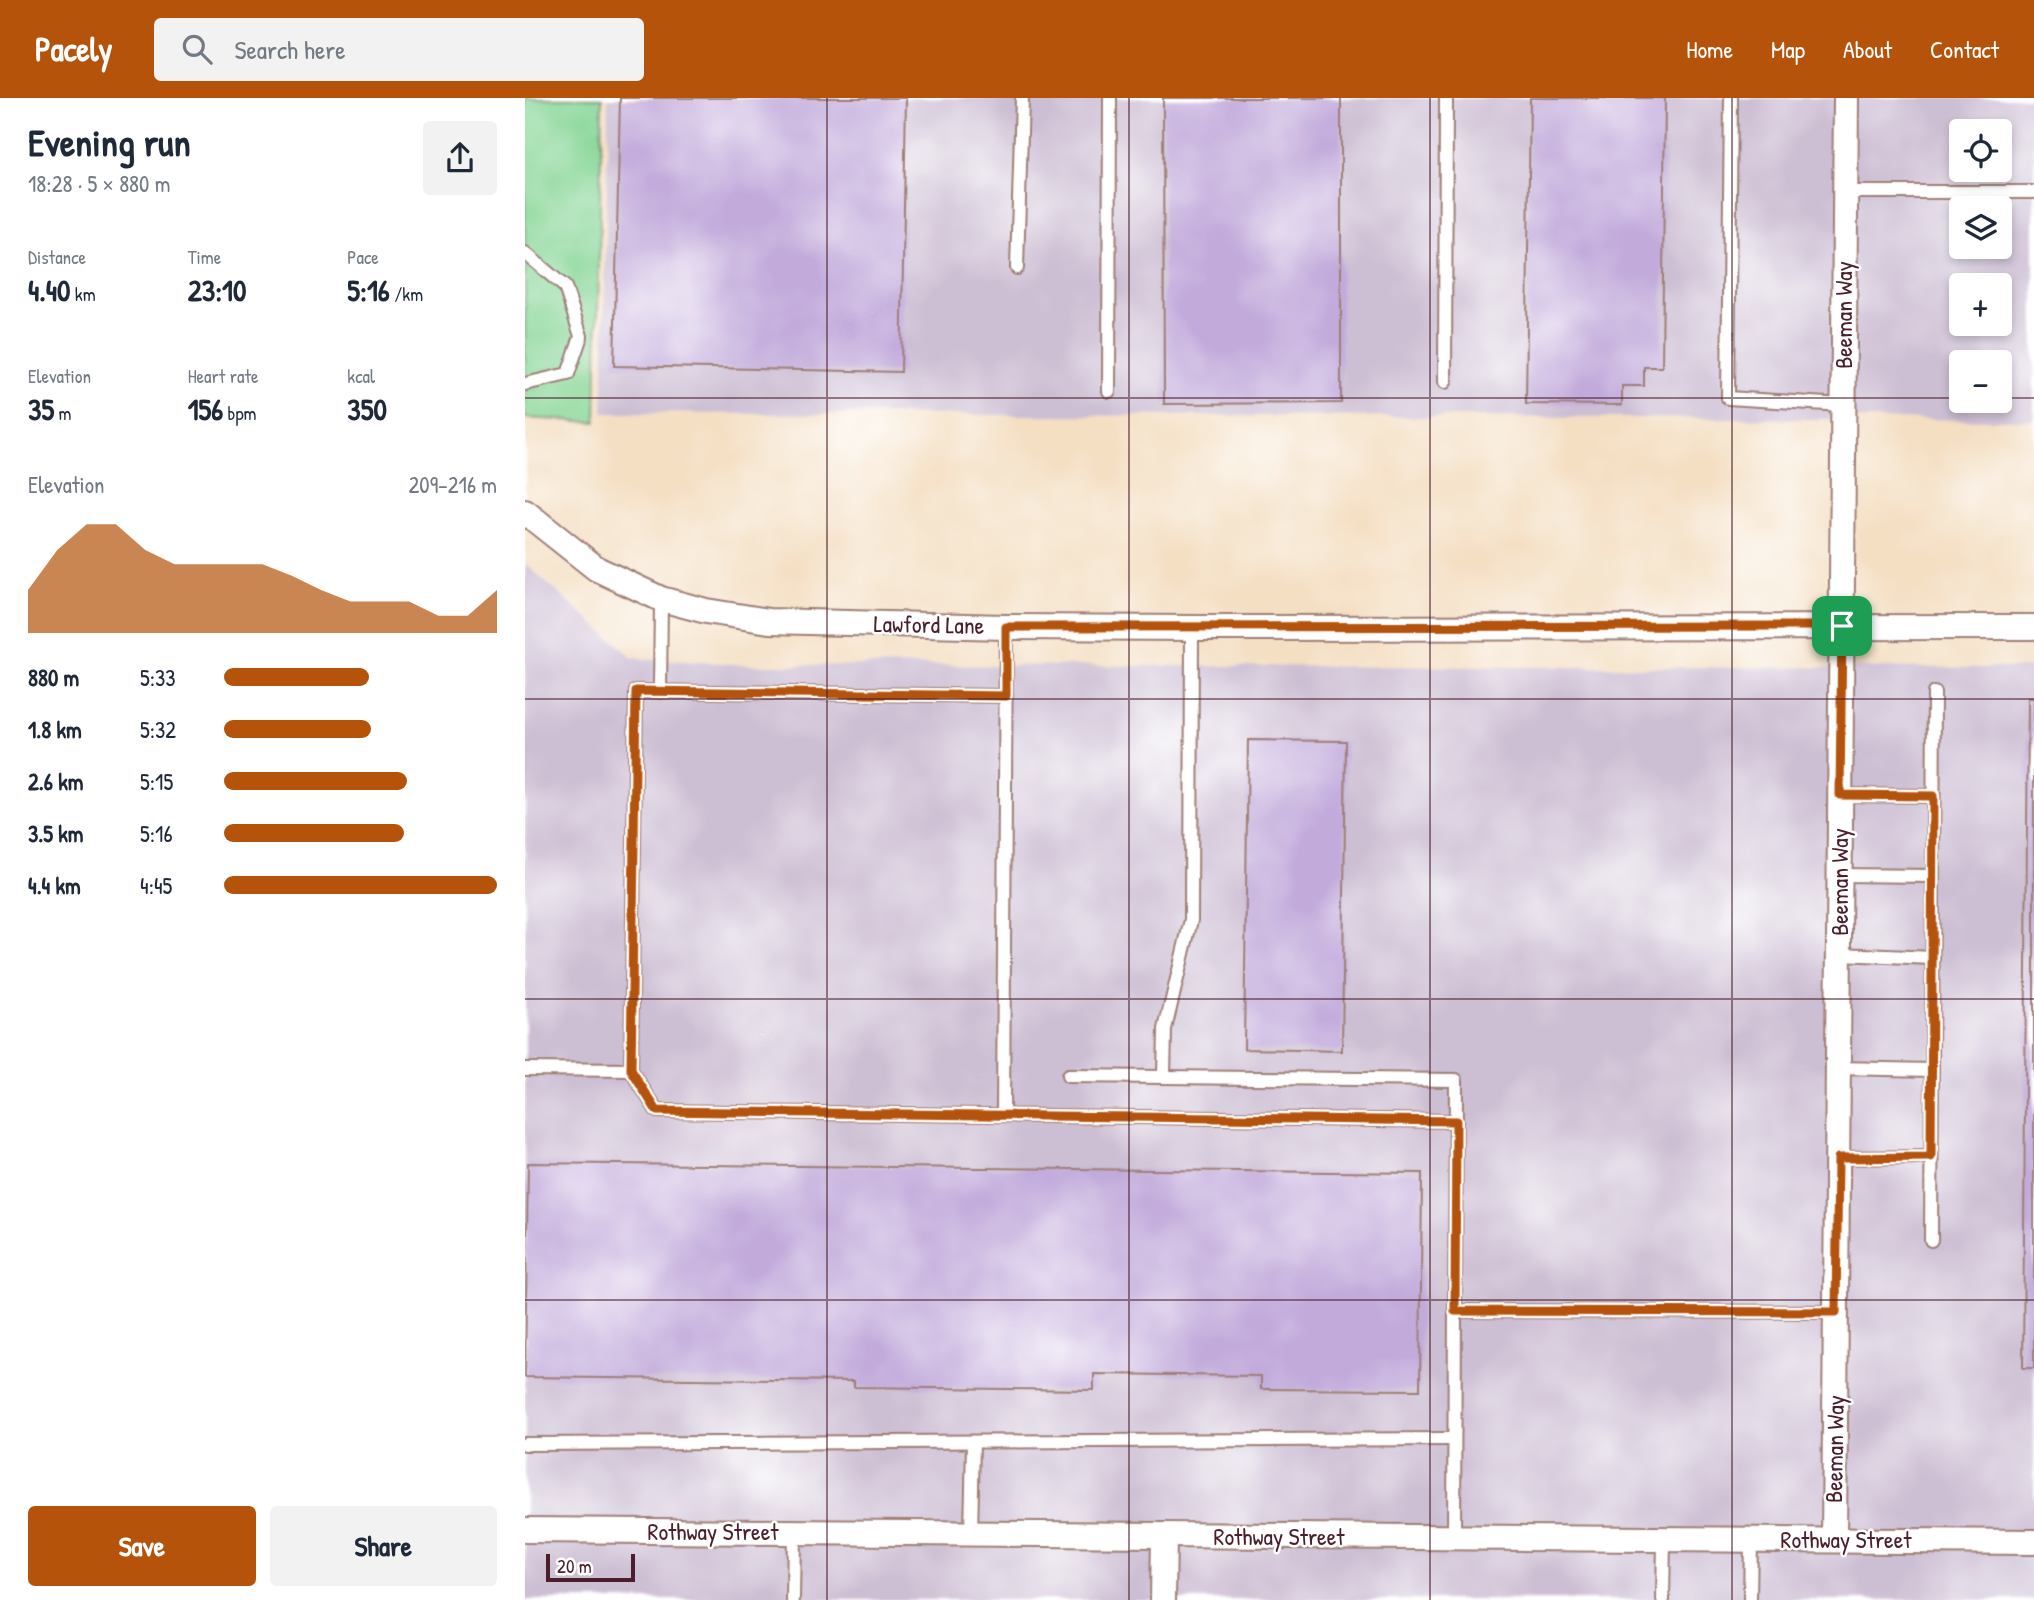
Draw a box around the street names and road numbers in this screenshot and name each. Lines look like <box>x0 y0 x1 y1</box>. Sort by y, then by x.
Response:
street label: Beeman Way <box>1827 261 1859 369</box>
street label: Lawford Lane <box>873 607 985 641</box>
street label: Beeman Way <box>1823 828 1855 936</box>
street label: Beeman Way <box>1817 1395 1851 1503</box>
street label: Rothway Street <box>648 1515 779 1547</box>
street label: Rothway Street <box>1214 1520 1345 1552</box>
street label: Rothway Street <box>1781 1523 1912 1555</box>

